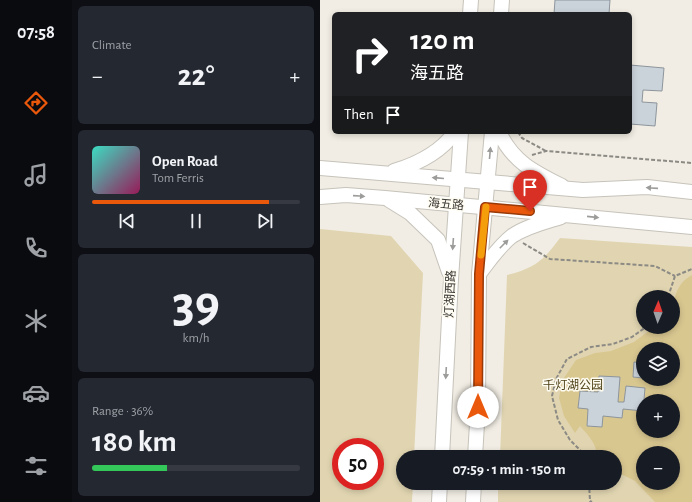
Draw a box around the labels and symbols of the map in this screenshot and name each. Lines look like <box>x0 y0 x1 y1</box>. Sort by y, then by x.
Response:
one-way arrow <box>487 147 493 159</box>
pin <box>513 170 547 211</box>
one-way arrow <box>432 174 444 181</box>
one-way arrow <box>646 185 658 192</box>
one-way arrow <box>353 193 365 200</box>
street label: 海五路 <box>428 195 465 212</box>
one-way arrow <box>587 214 599 221</box>
one-way arrow <box>450 238 457 250</box>
one-way arrow <box>499 239 509 249</box>
street label: 灯湖西路 <box>442 270 457 318</box>
north arrow <box>636 290 680 334</box>
one-way arrow <box>443 367 449 380</box>
park label: 千灯湖公园 <box>543 378 603 391</box>
position arrow <box>457 386 499 428</box>
speed limit sign: 50 <box>332 438 384 490</box>

